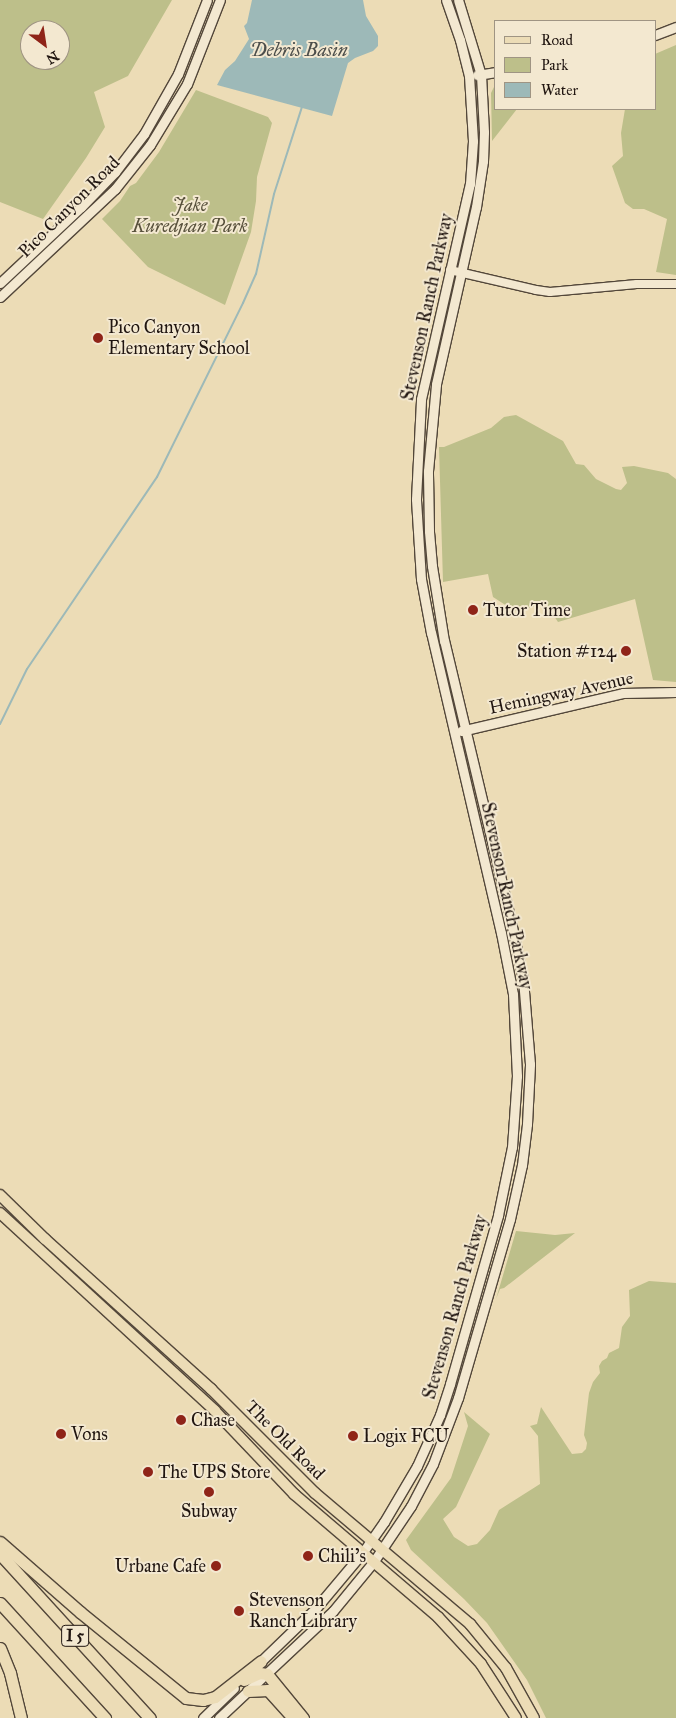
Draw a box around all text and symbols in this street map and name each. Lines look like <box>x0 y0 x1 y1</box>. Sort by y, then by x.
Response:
north arrow <box>20 20 70 70</box>
legend <box>493 20 656 110</box>
text: Road <box>541 31 573 49</box>
water label: Debris Basin <box>250 39 348 61</box>
text: N <box>43 47 62 68</box>
text: Park <box>541 56 568 74</box>
text: Water <box>541 81 578 99</box>
street label: Pico Canyon Road <box>14 152 124 262</box>
park label: Jake Kuredjian Park <box>132 195 248 238</box>
street label: Stevenson Ranch Parkway <box>397 211 457 403</box>
place label: Pico Canyon Elementary School <box>108 317 250 359</box>
marker: Pico Canyon Elementary School <box>92 332 104 344</box>
place label: Tutor Time <box>483 599 571 621</box>
marker: Tutor Time <box>467 604 479 616</box>
place label: Station #124 <box>517 640 616 662</box>
marker: Station #124 <box>620 645 632 657</box>
street label: Hemingway Avenue <box>487 667 635 719</box>
street label: Stevenson Ranch Parkway <box>477 800 537 992</box>
street label: Stevenson Ranch Parkway <box>418 1212 492 1402</box>
street label: The Old Road <box>241 1396 329 1484</box>
place label: Chase <box>191 1409 235 1431</box>
marker: Chase <box>175 1414 187 1426</box>
place label: Vons <box>71 1423 108 1445</box>
place label: Logix FCU <box>363 1425 449 1447</box>
marker: Vons <box>55 1428 67 1440</box>
marker: Logix FCU <box>347 1430 359 1442</box>
place label: The UPS Store <box>158 1461 270 1483</box>
marker: The UPS Store <box>142 1466 154 1478</box>
marker: Subway <box>203 1486 215 1498</box>
place label: Subway <box>181 1500 237 1522</box>
place label: Chili's <box>318 1545 366 1567</box>
marker: Chili's <box>302 1550 314 1562</box>
place label: Urbane Cafe <box>115 1555 206 1577</box>
marker: Urbane Cafe <box>210 1560 222 1572</box>
place label: Stevenson Ranch Library <box>249 1590 357 1632</box>
marker: Stevenson Ranch Library <box>233 1605 245 1617</box>
road number: I 5 <box>60 1622 90 1650</box>

